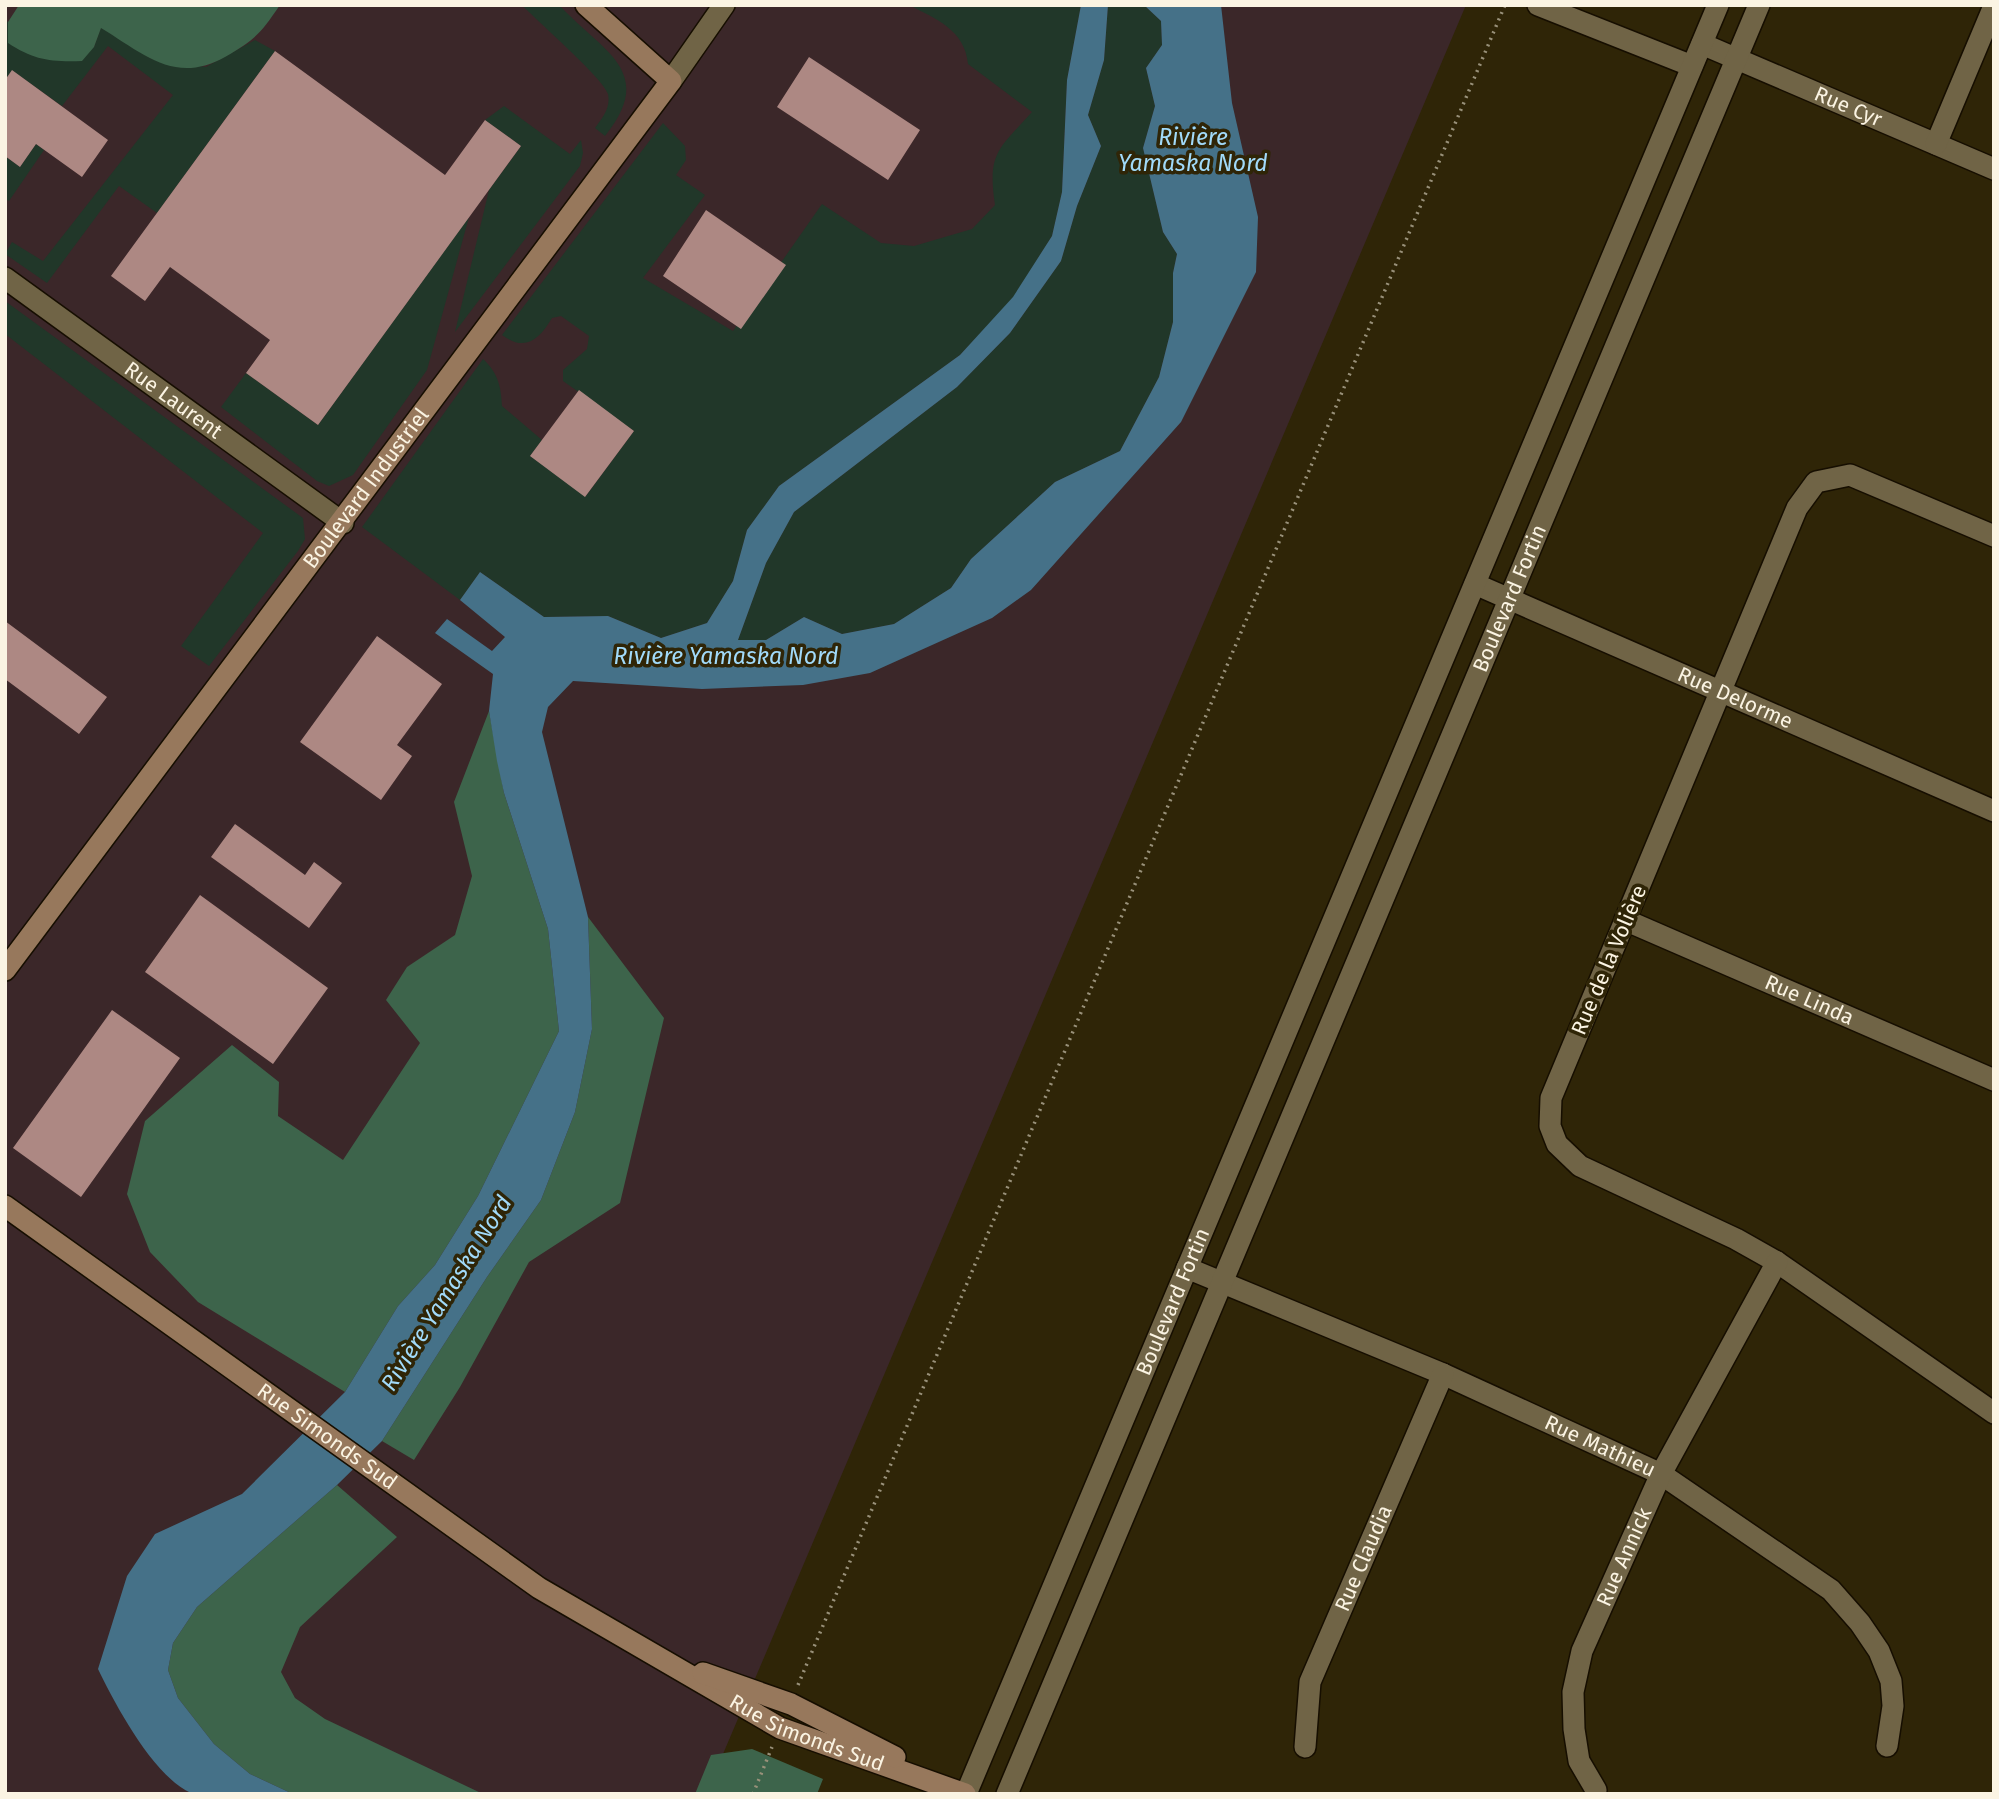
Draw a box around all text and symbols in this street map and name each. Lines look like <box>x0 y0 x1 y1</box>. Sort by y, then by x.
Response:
street label: Rue Cyr <box>1810 81 1886 133</box>
water label: Rivière Yamaska Nord <box>1118 123 1268 177</box>
street label: Rue Laurent <box>119 356 228 445</box>
street label: Boulevard Industriel <box>297 403 435 574</box>
street label: Boulevard Fortin <box>1467 521 1552 676</box>
water label: Rivière Yamaska Nord <box>613 642 839 670</box>
street label: Rue Delorme <box>1674 661 1797 734</box>
street label: Rue de la Volière <box>1566 881 1652 1039</box>
street label: Rue Linda <box>1761 969 1858 1031</box>
water label: Rivière Yamaska Nord <box>374 1190 518 1396</box>
street label: Boulevard Fortin <box>1130 1224 1215 1379</box>
street label: Rue Simonds Sud <box>252 1377 402 1495</box>
street label: Rue Mathieu <box>1541 1409 1660 1483</box>
street label: Rue Claudia <box>1329 1501 1398 1615</box>
street label: Rue Annick <box>1591 1503 1657 1610</box>
street label: Rue Simonds Sud <box>725 1688 888 1777</box>

